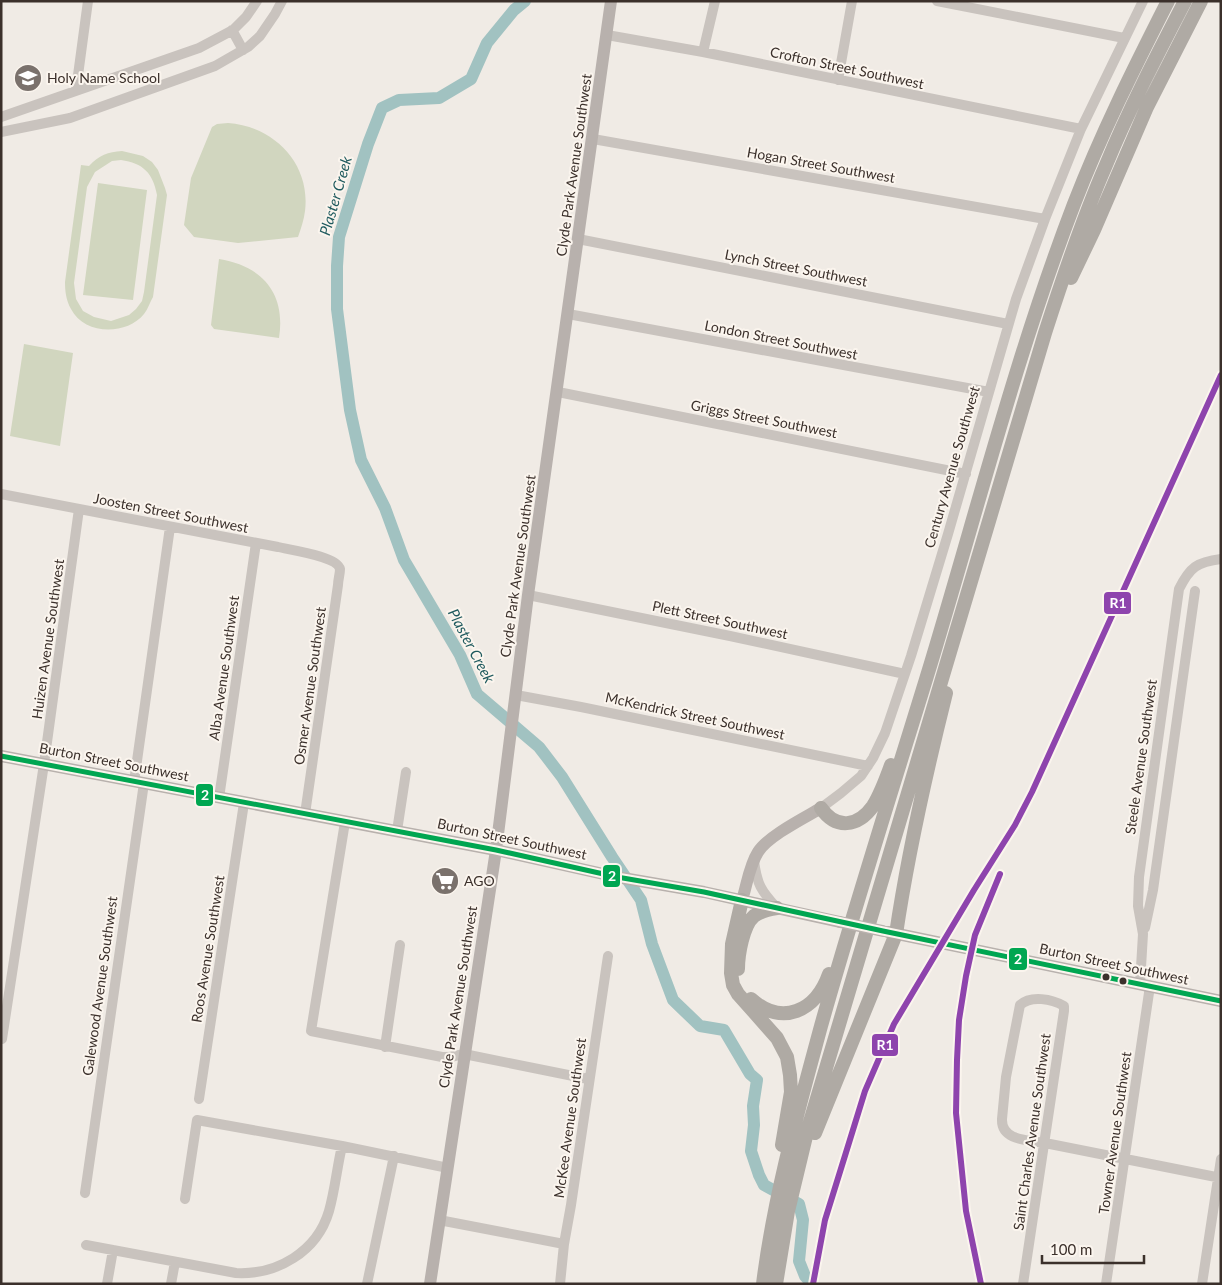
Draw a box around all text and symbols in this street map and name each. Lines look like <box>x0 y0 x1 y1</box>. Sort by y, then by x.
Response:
street label: Crofton Street Southwest <box>769 43 926 92</box>
school or university icon: Holy Name School <box>13 63 43 93</box>
place label: Holy Name School <box>47 69 160 86</box>
street label: Clyde Park Avenue Southwest <box>552 72 595 257</box>
street label: Hogan Street Southwest <box>746 143 896 186</box>
water label: Plaster Creek <box>315 153 355 237</box>
street label: Lynch Street Southwest <box>723 245 869 290</box>
street label: London Street Southwest <box>703 316 859 363</box>
street label: Century Avenue Southwest <box>920 384 983 550</box>
street label: Griggs Street Southwest <box>690 396 839 441</box>
street label: Clyde Park Avenue Southwest <box>496 473 539 658</box>
street label: Joosten Street Southwest <box>92 489 250 536</box>
street label: Huizen Avenue Southwest <box>28 558 67 720</box>
line badge: R1 <box>1103 591 1132 615</box>
street label: Alba Avenue Southwest <box>205 594 242 741</box>
text: R1 <box>1109 594 1127 611</box>
street label: Plett Street Southwest <box>651 597 789 642</box>
water label: Plaster Creek <box>445 605 499 687</box>
street label: Osmer Avenue Southwest <box>290 606 329 766</box>
street label: Steele Avenue Southwest <box>1121 678 1160 835</box>
street label: McKendrick Street Southwest <box>604 688 786 743</box>
street label: Burton Street Southwest <box>38 739 190 784</box>
line badge: 2 <box>195 783 214 807</box>
text: 2 <box>201 786 209 803</box>
street label: Burton Street Southwest <box>436 814 588 863</box>
line badge: 2 <box>602 864 621 888</box>
supermarket icon: AGO <box>430 866 460 896</box>
text: 2 <box>608 867 616 884</box>
place label: AGO <box>464 872 495 889</box>
street label: Roos Avenue Southwest <box>187 874 228 1024</box>
street label: Galewood Avenue Southwest <box>78 895 121 1077</box>
street label: Clyde Park Avenue Southwest <box>435 905 480 1089</box>
street label: Burton Street Southwest <box>1038 939 1190 988</box>
line badge: 2 <box>1008 947 1028 971</box>
text: 2 <box>1014 950 1022 967</box>
unlabelled marker <box>1101 972 1111 982</box>
unlabelled marker <box>1118 976 1128 986</box>
street label: Saint Charles Avenue Southwest <box>1009 1032 1054 1231</box>
line badge: R1 <box>871 1033 899 1057</box>
text: R1 <box>876 1036 894 1053</box>
street label: McKee Avenue Southwest <box>550 1037 589 1199</box>
street label: Towner Avenue Southwest <box>1095 1051 1134 1215</box>
scale bar <box>1042 1232 1144 1264</box>
text: 100 m <box>1050 1240 1092 1258</box>

